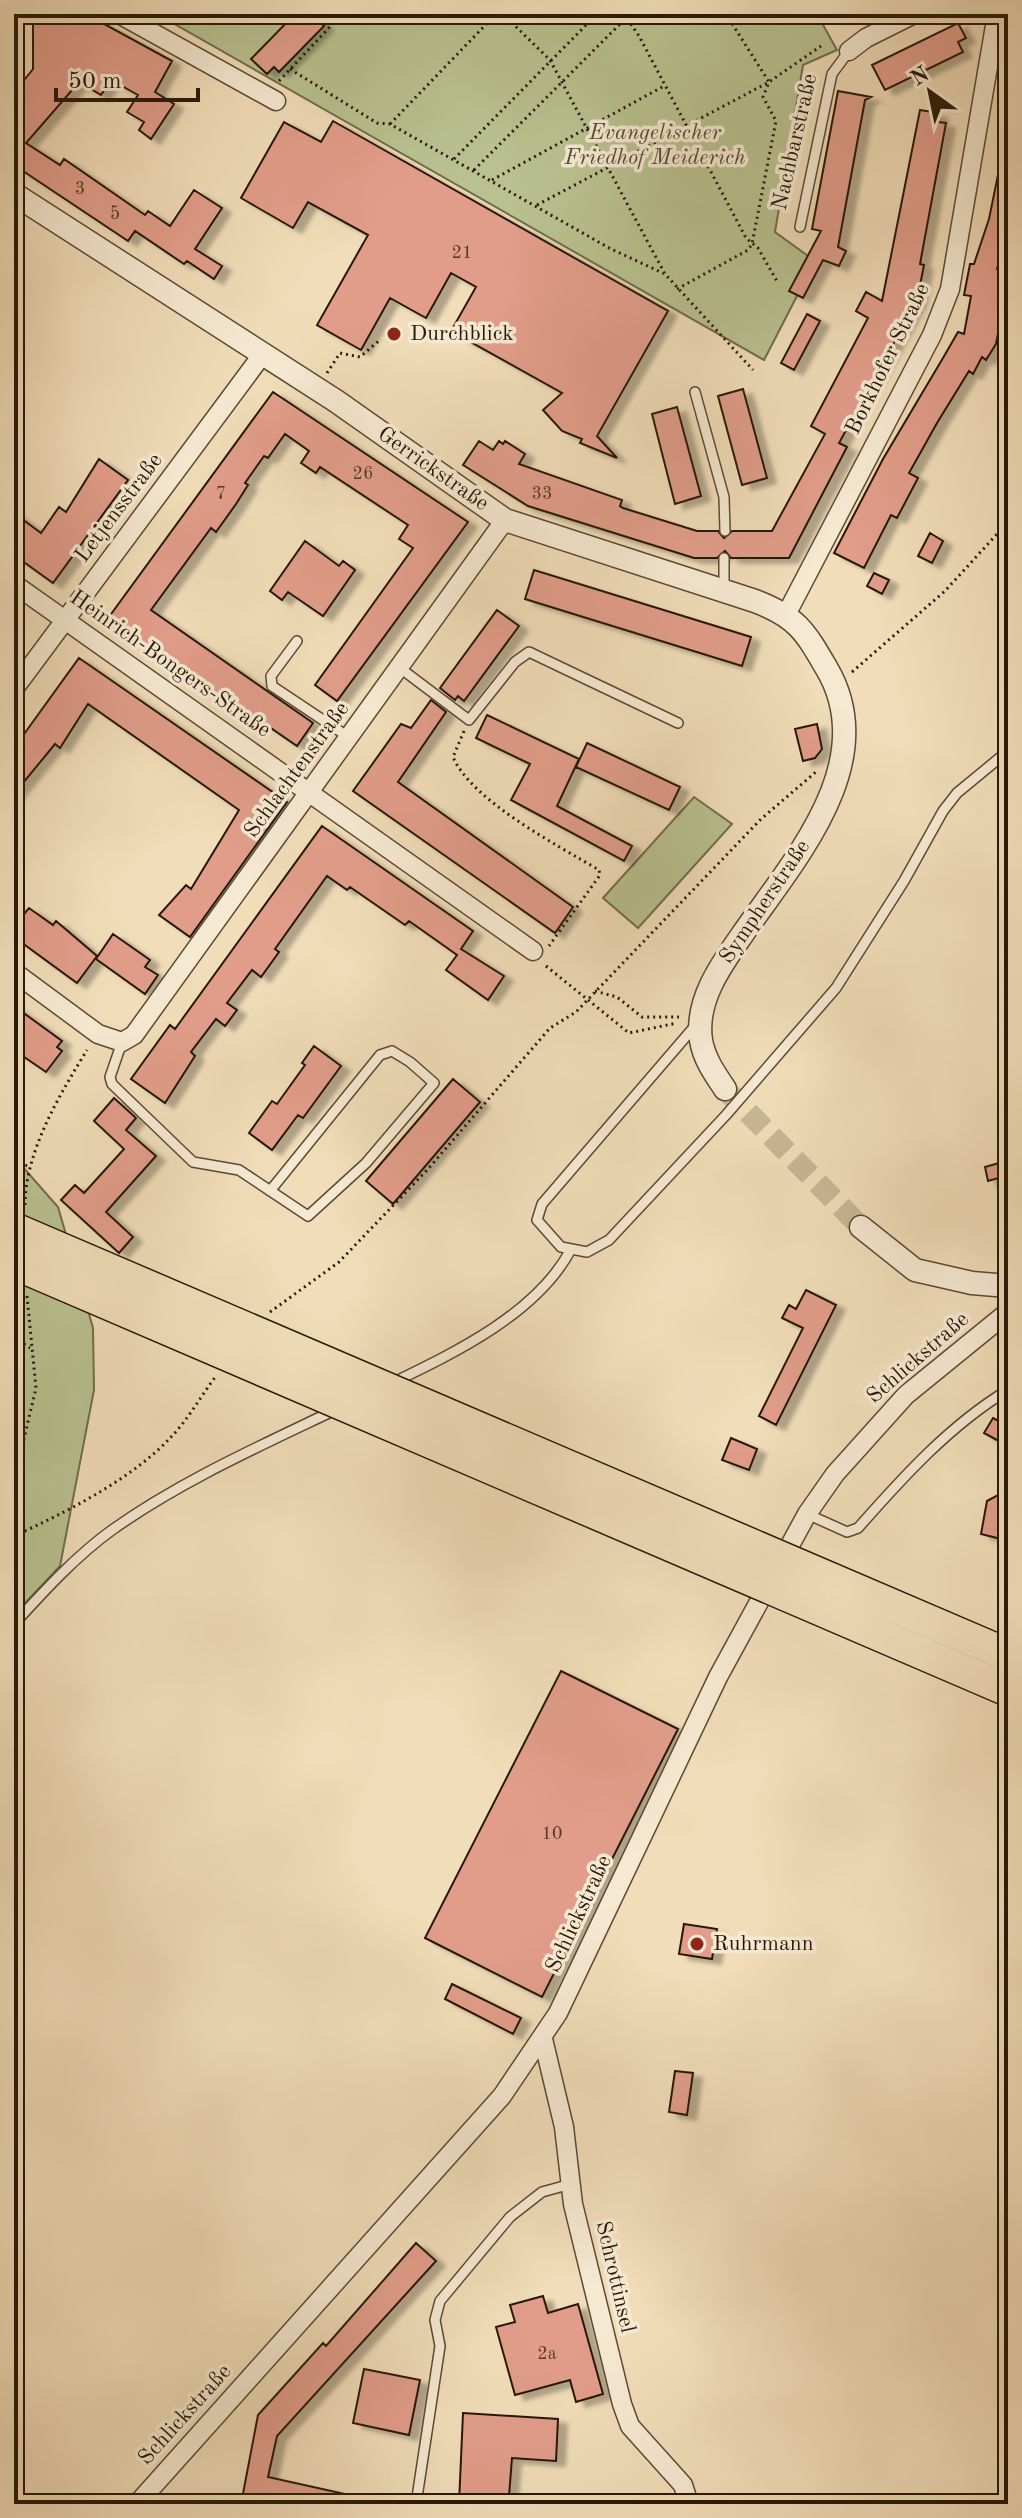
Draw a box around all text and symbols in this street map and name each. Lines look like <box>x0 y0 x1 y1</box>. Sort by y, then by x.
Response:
scale bar <box>56 52 198 102</box>
north arrow <box>890 52 970 132</box>
text: N <box>907 63 933 91</box>
text: 50 m <box>68 70 122 94</box>
street label: Nachbarstraße <box>769 72 821 212</box>
park label: Evangelischer Friedhof Meiderich <box>563 122 746 169</box>
house number: 3 <box>75 180 85 198</box>
house number: 5 <box>110 205 120 223</box>
house number: 21 <box>452 244 472 262</box>
street label: Borkhofer Straße <box>842 280 934 438</box>
place label: Durchblick <box>410 323 514 345</box>
marker: Durchblick <box>385 325 403 343</box>
street label: Gerrickstraße <box>374 423 492 515</box>
street label: Letjensstraße <box>71 449 167 567</box>
house number: 26 <box>353 465 373 483</box>
house number: 7 <box>216 485 226 503</box>
house number: 33 <box>532 485 552 503</box>
street label: Heinrich-Bongers-Straße <box>66 586 274 742</box>
street label: Schlachtenstraße <box>240 698 354 842</box>
street label: Sympherstraße <box>716 836 814 968</box>
street label: Schlickstraße <box>863 1308 973 1408</box>
house number: 10 <box>542 1825 562 1843</box>
street label: Schlickstraße <box>542 1852 616 1976</box>
place label: Ruhrmann <box>713 1933 814 1955</box>
marker: Ruhrmann <box>688 1935 706 1953</box>
street label: Schrottinsel <box>591 2219 639 2335</box>
house number: 2a <box>537 2345 557 2363</box>
street label: Schlickstraße <box>134 2360 236 2470</box>

